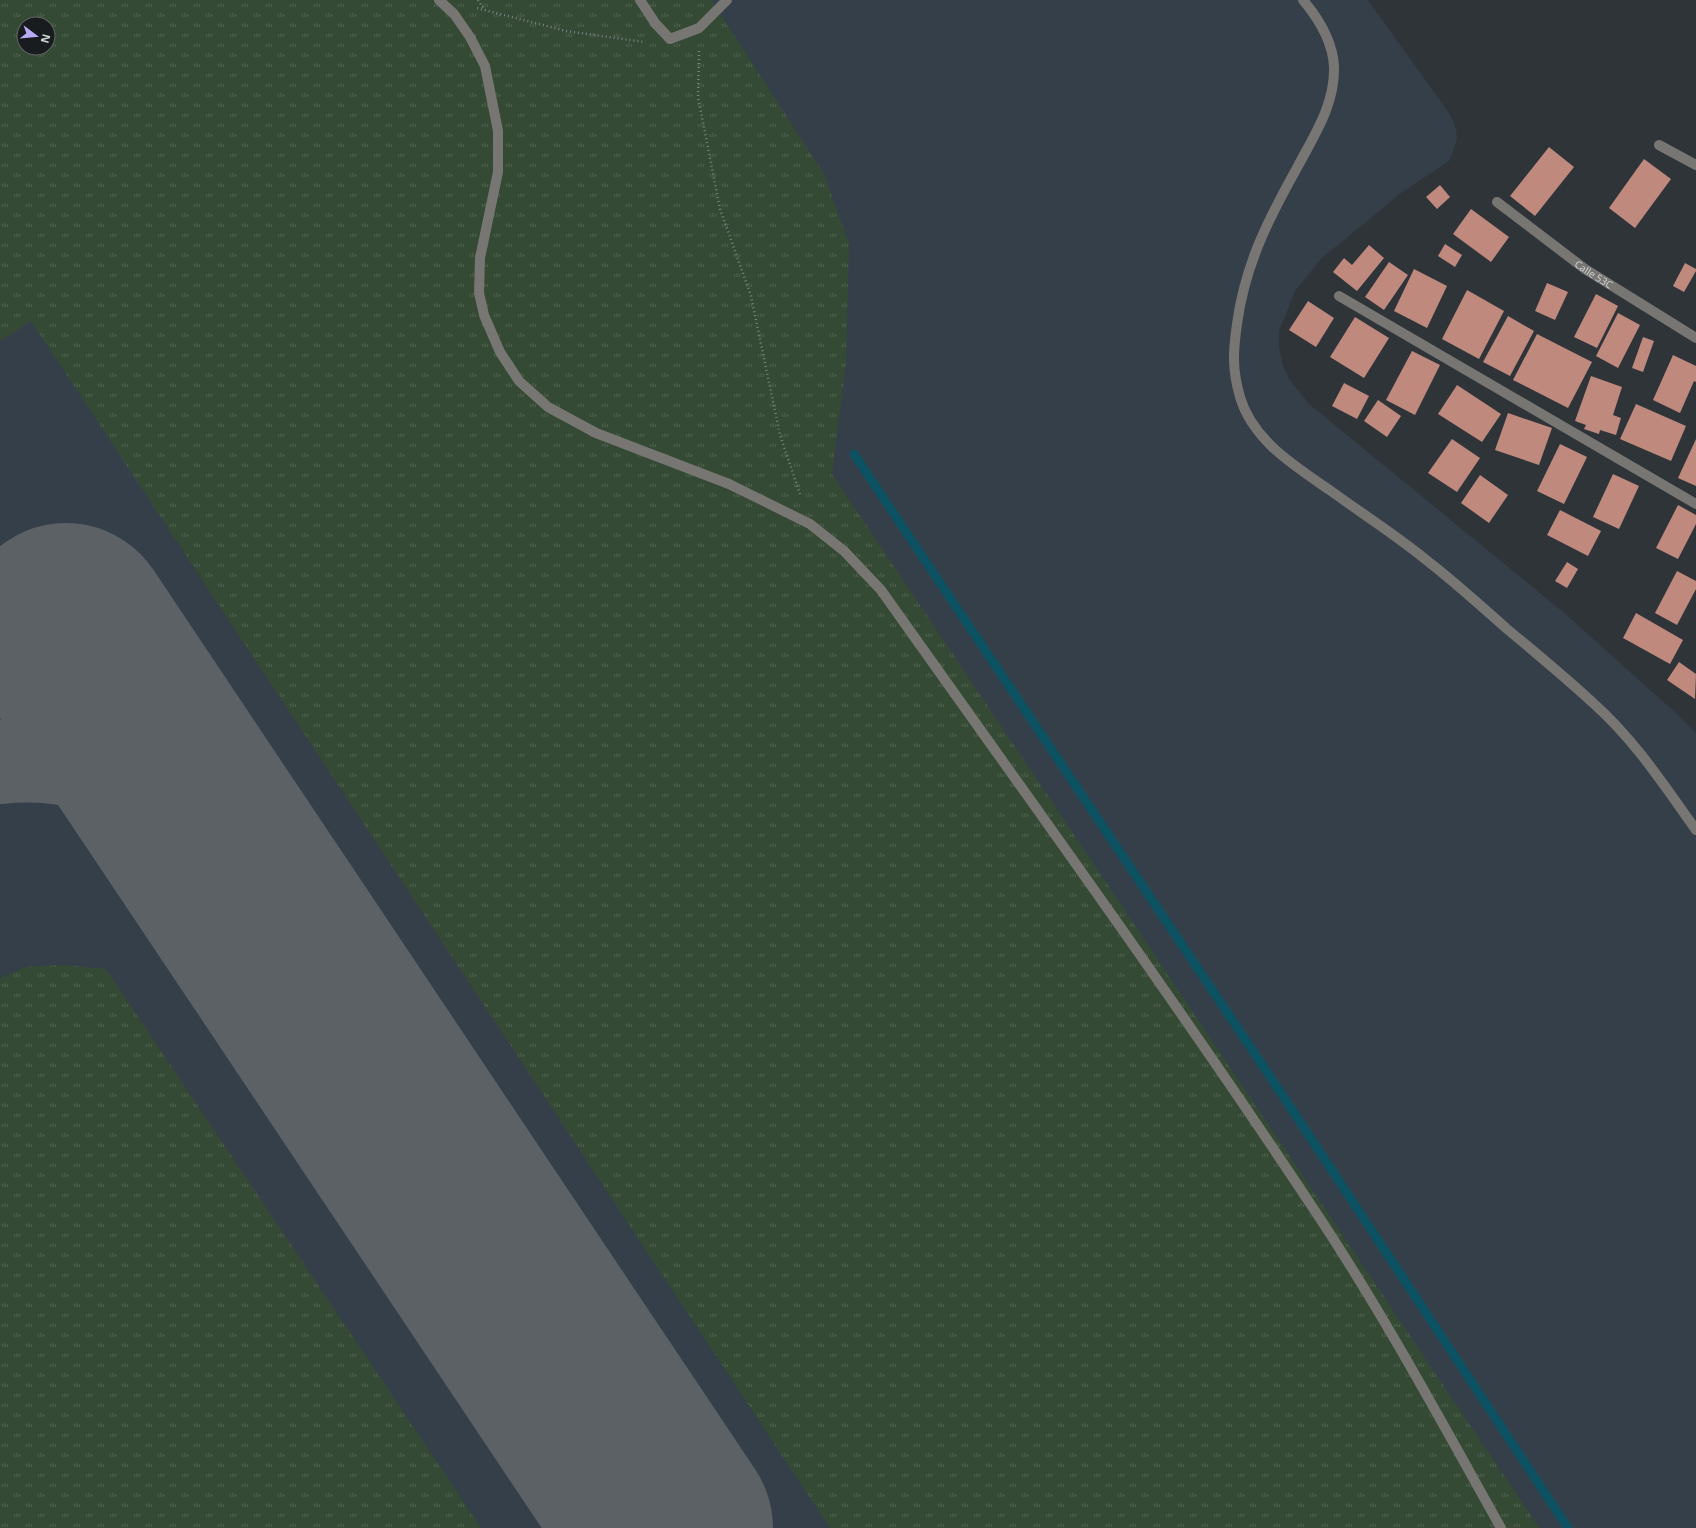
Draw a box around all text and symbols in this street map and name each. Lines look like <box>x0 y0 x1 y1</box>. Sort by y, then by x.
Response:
north arrow <box>16 16 56 56</box>
text: N <box>38 33 55 45</box>
street label: Calle 53C <box>1572 257 1616 292</box>

